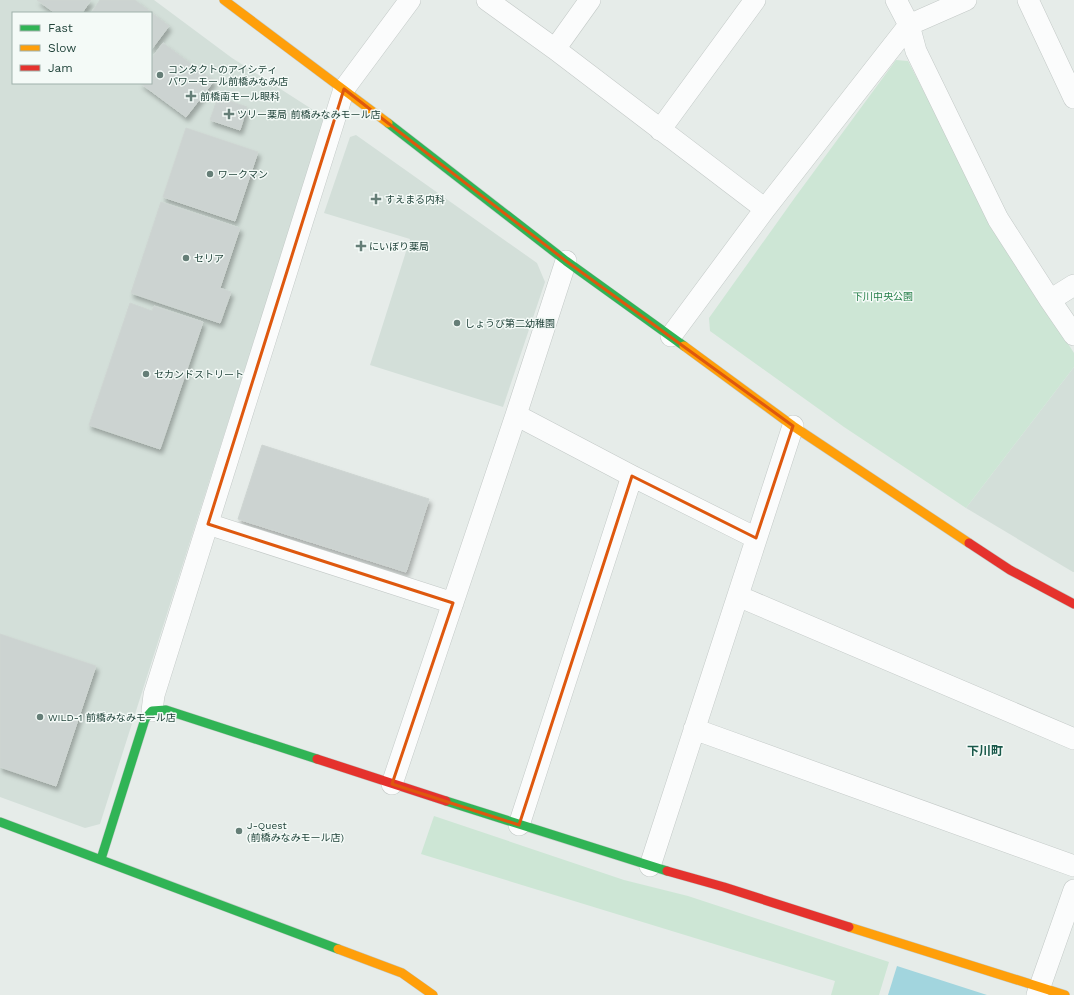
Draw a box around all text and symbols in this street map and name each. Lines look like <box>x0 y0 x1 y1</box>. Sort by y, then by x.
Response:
legend <box>12 12 152 84</box>
text: Fast <box>48 21 73 35</box>
text: Slow <box>48 41 76 55</box>
text: Jam <box>48 61 73 75</box>
place label: コンタクトのアイシティ パワーモール前橋みなみ店 <box>168 64 288 87</box>
marker: コンタクトのアイシティ パワーモール前橋みなみ店 <box>155 70 165 80</box>
marker: 前橋南モール眼科 <box>185 90 197 102</box>
place label: 前橋南モール眼科 <box>200 91 280 102</box>
marker: ツリー薬局 前橋みなみモール店 <box>224 109 234 119</box>
place label: ツリー薬局 前橋みなみモール店 <box>237 109 380 120</box>
marker: ワークマン <box>205 169 215 179</box>
place label: ワークマン <box>218 169 268 180</box>
marker: すえまる内科 <box>370 193 382 205</box>
place label: すえまる内科 <box>385 194 445 205</box>
marker: にいぼり薬局 <box>356 241 366 251</box>
place label: にいぼり薬局 <box>369 241 429 252</box>
marker: セリア <box>181 253 191 263</box>
place label: セリア <box>194 253 224 264</box>
park label: 下川中央公園 <box>853 291 913 302</box>
marker: しょうび第二幼稚園 <box>452 318 462 328</box>
place label: しょうび第二幼稚園 <box>465 318 555 329</box>
marker: セカンドストリート <box>141 369 151 379</box>
place label: セカンドストリート <box>154 369 244 380</box>
marker: WILD-1 前橋みなみモール店 <box>35 712 45 722</box>
place label: WILD-1 前橋みなみモール店 <box>48 712 176 723</box>
district label: 下川町 <box>967 744 1003 758</box>
place label: J-Quest (前橋みなみモール店) <box>247 820 344 843</box>
marker: J-Quest (前橋みなみモール店) <box>234 826 244 836</box>

